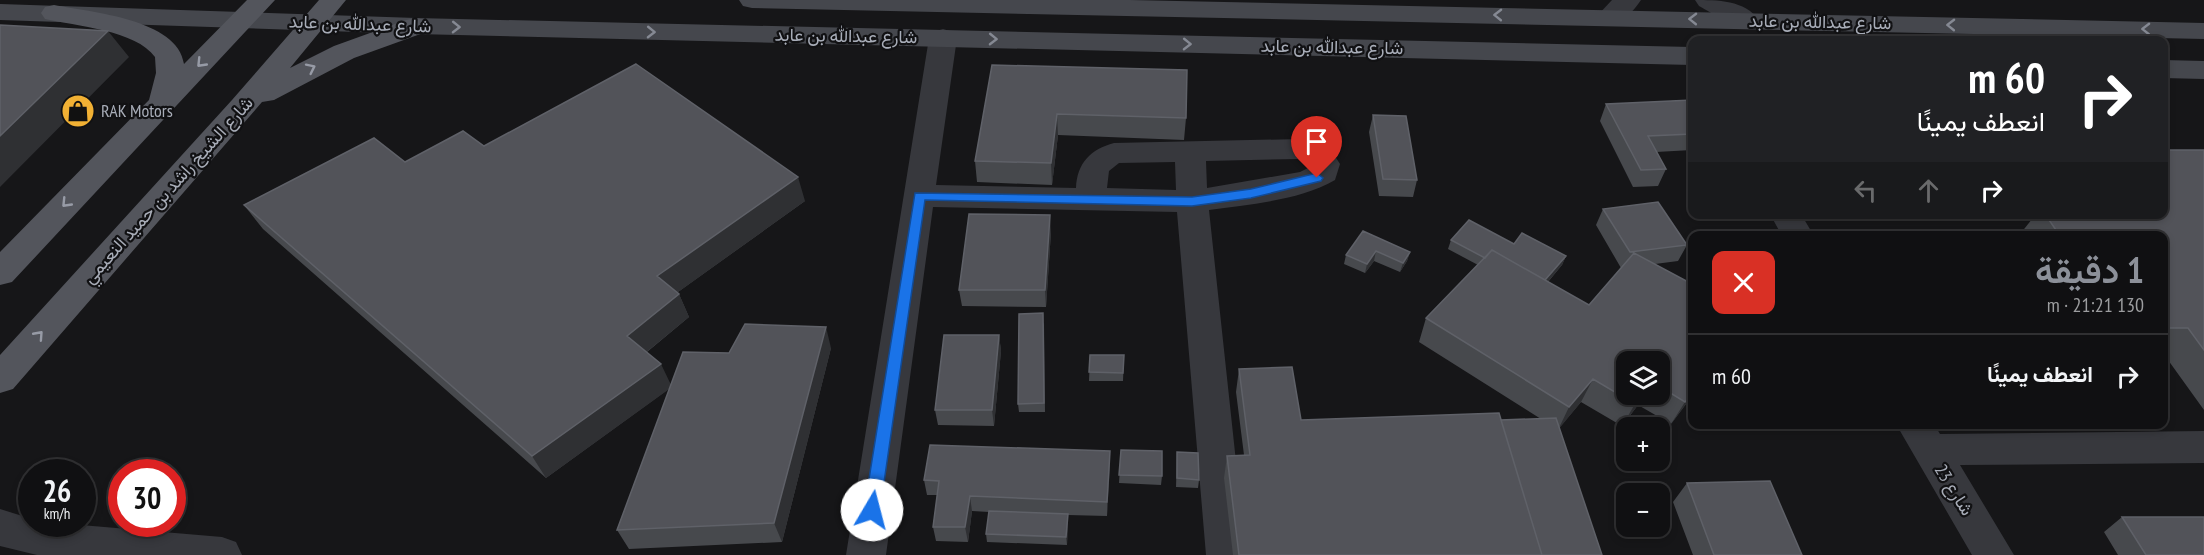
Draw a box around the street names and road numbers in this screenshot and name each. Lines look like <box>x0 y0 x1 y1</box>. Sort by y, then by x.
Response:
street label: شارع عبدالله بن عابد <box>1748 9 1892 35</box>
street label: شارع عبدالله بن عابد <box>288 10 432 38</box>
street label: شارع عبدالله بن عابد <box>774 23 918 49</box>
street label: شارع عبدالله بن عابد <box>1260 34 1404 60</box>
street label: شارع الشيخ راشد بن حميد النعيمي <box>77 91 261 291</box>
street label: شارع 23 <box>1929 460 1979 520</box>

